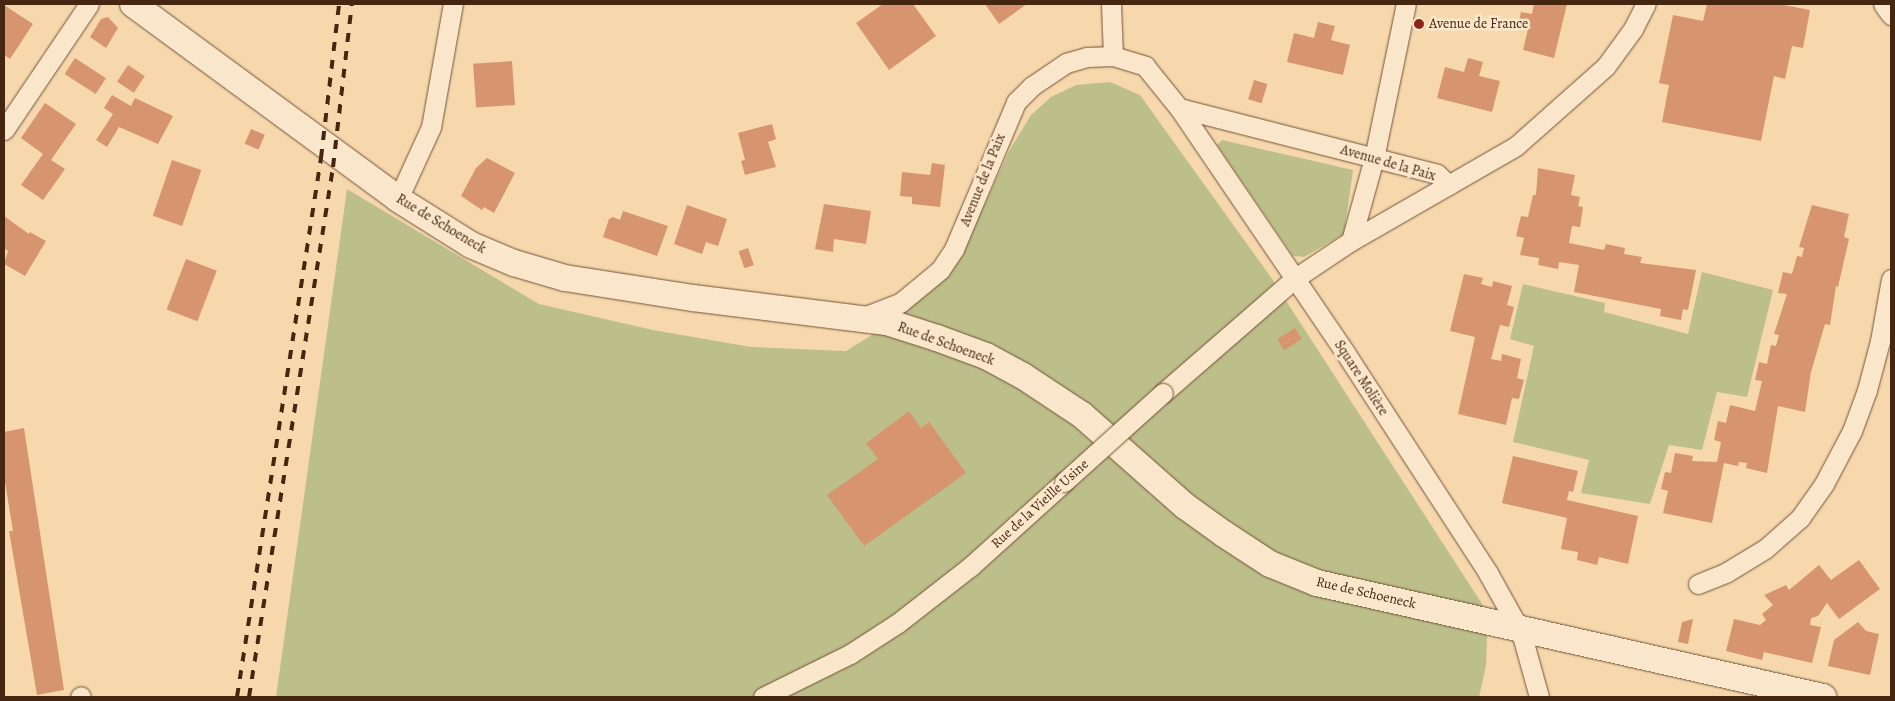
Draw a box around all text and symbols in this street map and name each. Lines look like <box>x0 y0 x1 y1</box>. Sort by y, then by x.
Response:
place label: Avenue de France <box>1429 16 1528 32</box>
marker: Avenue de France <box>1413 18 1425 30</box>
street label: Avenue de la Paix <box>957 131 1009 229</box>
street label: Avenue de la Paix <box>1338 141 1438 185</box>
street label: Rue de Schoeneck <box>393 191 489 257</box>
street label: Rue de Schoeneck <box>895 319 997 369</box>
street label: Square Molière <box>1330 337 1392 419</box>
street label: Rue de la Vieille Usine <box>988 456 1092 552</box>
street label: Rue de Schoeneck <box>1314 573 1418 613</box>

